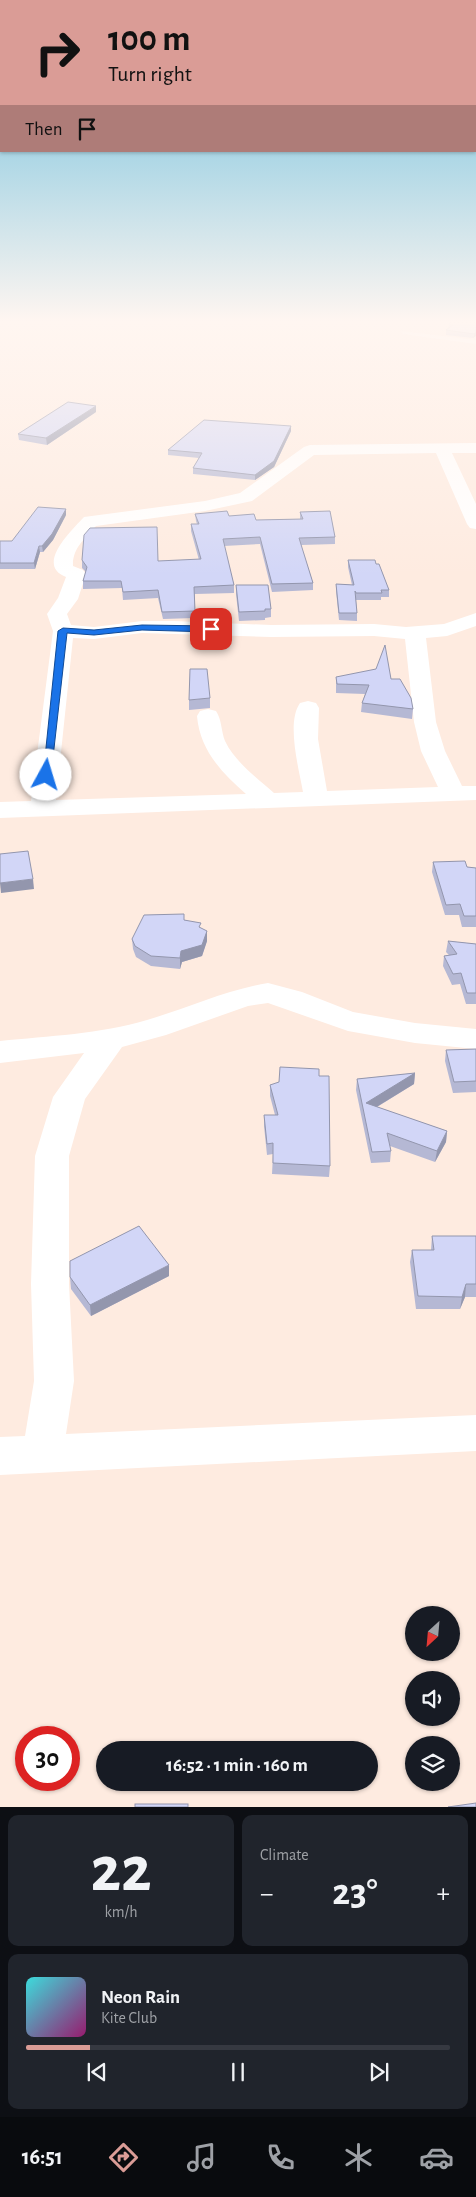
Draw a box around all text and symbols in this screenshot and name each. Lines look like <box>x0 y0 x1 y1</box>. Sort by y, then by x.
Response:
icon: right <box>25 20 90 85</box>
text: 100 m <box>108 22 191 57</box>
text: Turn right <box>108 63 192 85</box>
icon: arrive <box>73 115 101 143</box>
text: Then <box>25 120 63 139</box>
pin <box>190 608 232 650</box>
icon: arrive <box>197 615 225 643</box>
position arrow <box>19 748 71 800</box>
north arrow <box>405 1606 460 1661</box>
map controls <box>405 1606 460 1791</box>
button: sound <box>405 1671 460 1726</box>
speed limit sign: 30 <box>15 1726 80 1791</box>
button: layers <box>405 1736 460 1791</box>
text: 16:52 · 1 min · 160 m <box>166 1756 308 1775</box>
text: 22 <box>90 1838 152 1903</box>
text: Climate <box>260 1847 309 1863</box>
text: 23° <box>332 1874 378 1912</box>
text: − <box>260 1880 273 1908</box>
text: + <box>437 1880 450 1908</box>
text: km/h <box>104 1904 138 1920</box>
text: Neon Rain <box>101 1988 180 2007</box>
text: Kite Club <box>101 2010 157 2026</box>
icon: previous <box>83 2058 111 2086</box>
icon: pause <box>224 2058 252 2086</box>
icon: next <box>365 2058 393 2086</box>
icon: directions <box>106 2140 141 2175</box>
icon: music <box>184 2140 219 2175</box>
icon: phone <box>263 2140 298 2175</box>
icon: climate <box>341 2140 376 2175</box>
icon: car <box>419 2140 454 2175</box>
text: 16:51 <box>22 2146 63 2168</box>

